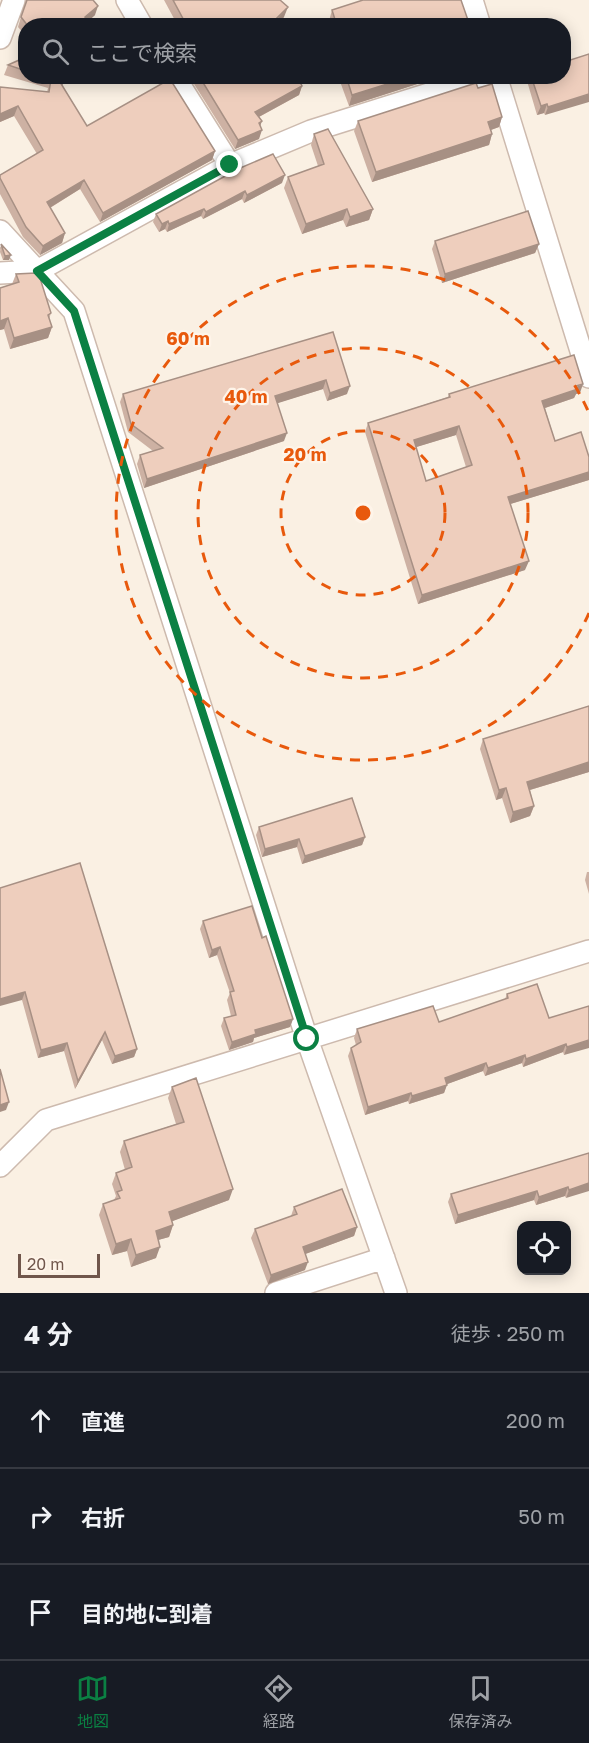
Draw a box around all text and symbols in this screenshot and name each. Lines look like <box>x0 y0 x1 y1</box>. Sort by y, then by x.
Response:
search box <box>18 18 571 84</box>
icon: search <box>39 35 72 68</box>
text: ここで検索 <box>87 39 197 66</box>
route end <box>216 151 242 177</box>
text: 60 m <box>166 327 210 349</box>
text: 40 m <box>224 385 268 407</box>
text: 20 m <box>284 443 326 465</box>
centre of rings <box>353 503 373 523</box>
route start <box>293 1025 319 1051</box>
map controls <box>517 1221 571 1275</box>
button: locate <box>517 1221 571 1275</box>
scale bar <box>18 1251 100 1278</box>
text: 20 m <box>27 1254 64 1274</box>
text: 4 分 <box>24 1319 73 1350</box>
text: 徒歩 · 250 m <box>451 1321 565 1345</box>
icon: ahead <box>24 1404 57 1437</box>
text: 直進 <box>81 1408 125 1435</box>
text: 200 m <box>506 1408 565 1432</box>
icon: right <box>24 1500 57 1533</box>
text: 右折 <box>81 1504 125 1531</box>
text: 50 m <box>518 1504 565 1528</box>
icon: arrive <box>24 1596 57 1629</box>
text: 目的地に到着 <box>81 1600 213 1627</box>
tab: 地図 <box>76 1672 109 1732</box>
tab: 経路 <box>262 1672 295 1732</box>
tab: 保存済み <box>448 1672 512 1732</box>

